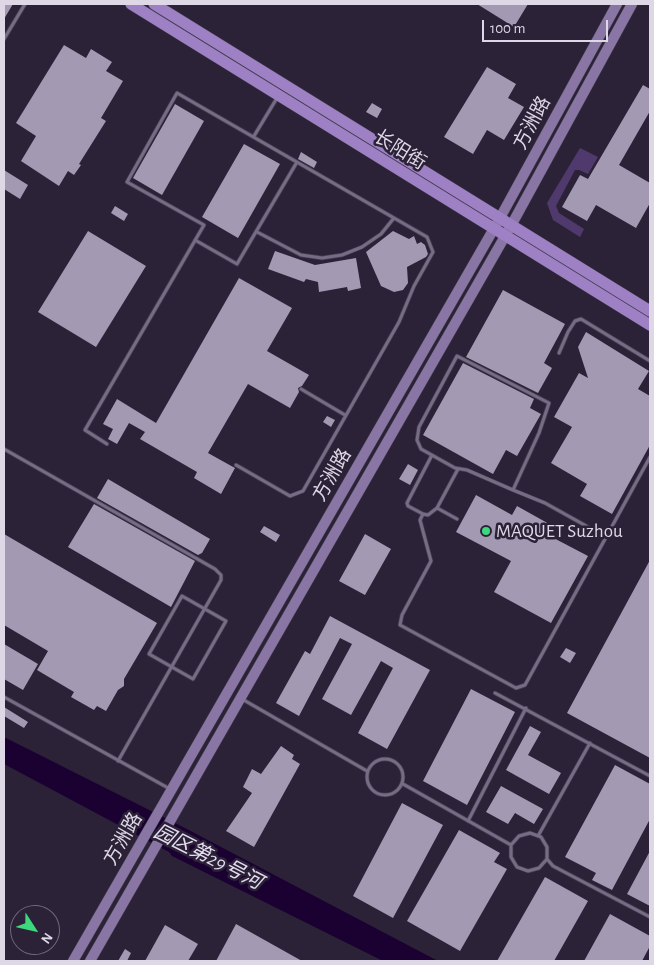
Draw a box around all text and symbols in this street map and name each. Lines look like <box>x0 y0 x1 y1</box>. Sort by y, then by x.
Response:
scale bar <box>484 10 610 42</box>
text: 100 m <box>490 21 525 36</box>
street label: 方洲路 <box>509 92 555 154</box>
street label: 长阳街 <box>370 125 430 175</box>
street label: 方洲路 <box>308 445 356 505</box>
place label: MAQUET Suzhou <box>496 520 623 542</box>
marker: MAQUET Suzhou <box>480 525 492 537</box>
street label: 方洲路 <box>99 809 147 869</box>
water label: 园区第29号河 <box>150 819 266 895</box>
north arrow <box>10 905 60 955</box>
text: N <box>38 930 55 946</box>

